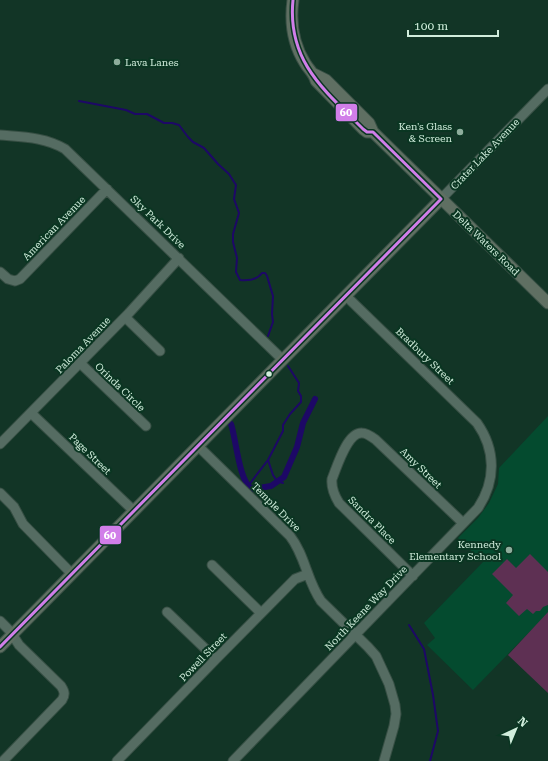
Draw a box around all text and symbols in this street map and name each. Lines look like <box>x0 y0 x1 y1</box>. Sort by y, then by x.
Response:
scale bar <box>408 12 498 38</box>
text: 100 m <box>414 19 448 33</box>
marker: Lava Lanes <box>112 57 122 67</box>
place label: Lava Lanes <box>125 57 179 68</box>
line badge: 60 <box>335 103 358 122</box>
text: 60 <box>340 106 352 119</box>
street label: Crater Lake Avenue <box>448 116 522 192</box>
place label: Ken's Glass & Screen <box>398 121 453 144</box>
marker: Ken's Glass & Screen <box>455 127 465 137</box>
street label: American Avenue <box>21 193 88 262</box>
street label: Sky Park Drive <box>128 193 188 251</box>
street label: Delta Waters Road <box>451 208 522 278</box>
street label: Paloma Avenue <box>53 314 113 375</box>
street label: Bradbury Street <box>394 325 457 387</box>
street label: Orinda Circle <box>93 361 147 414</box>
unlabelled marker <box>264 369 274 379</box>
street label: Page Street <box>67 431 113 477</box>
street label: Amy Street <box>398 446 444 491</box>
street label: Temple Drive <box>249 480 303 534</box>
street label: Sandra Place <box>346 494 398 546</box>
line badge: 60 <box>99 525 122 545</box>
text: 60 <box>104 529 116 542</box>
place label: Kennedy Elementary School <box>409 539 501 562</box>
marker: Kennedy Elementary School <box>504 545 514 555</box>
street label: North Keene Way Drive <box>323 563 410 652</box>
street label: Powell Street <box>177 630 229 683</box>
north arrow <box>496 709 536 749</box>
text: N <box>515 715 531 730</box>

